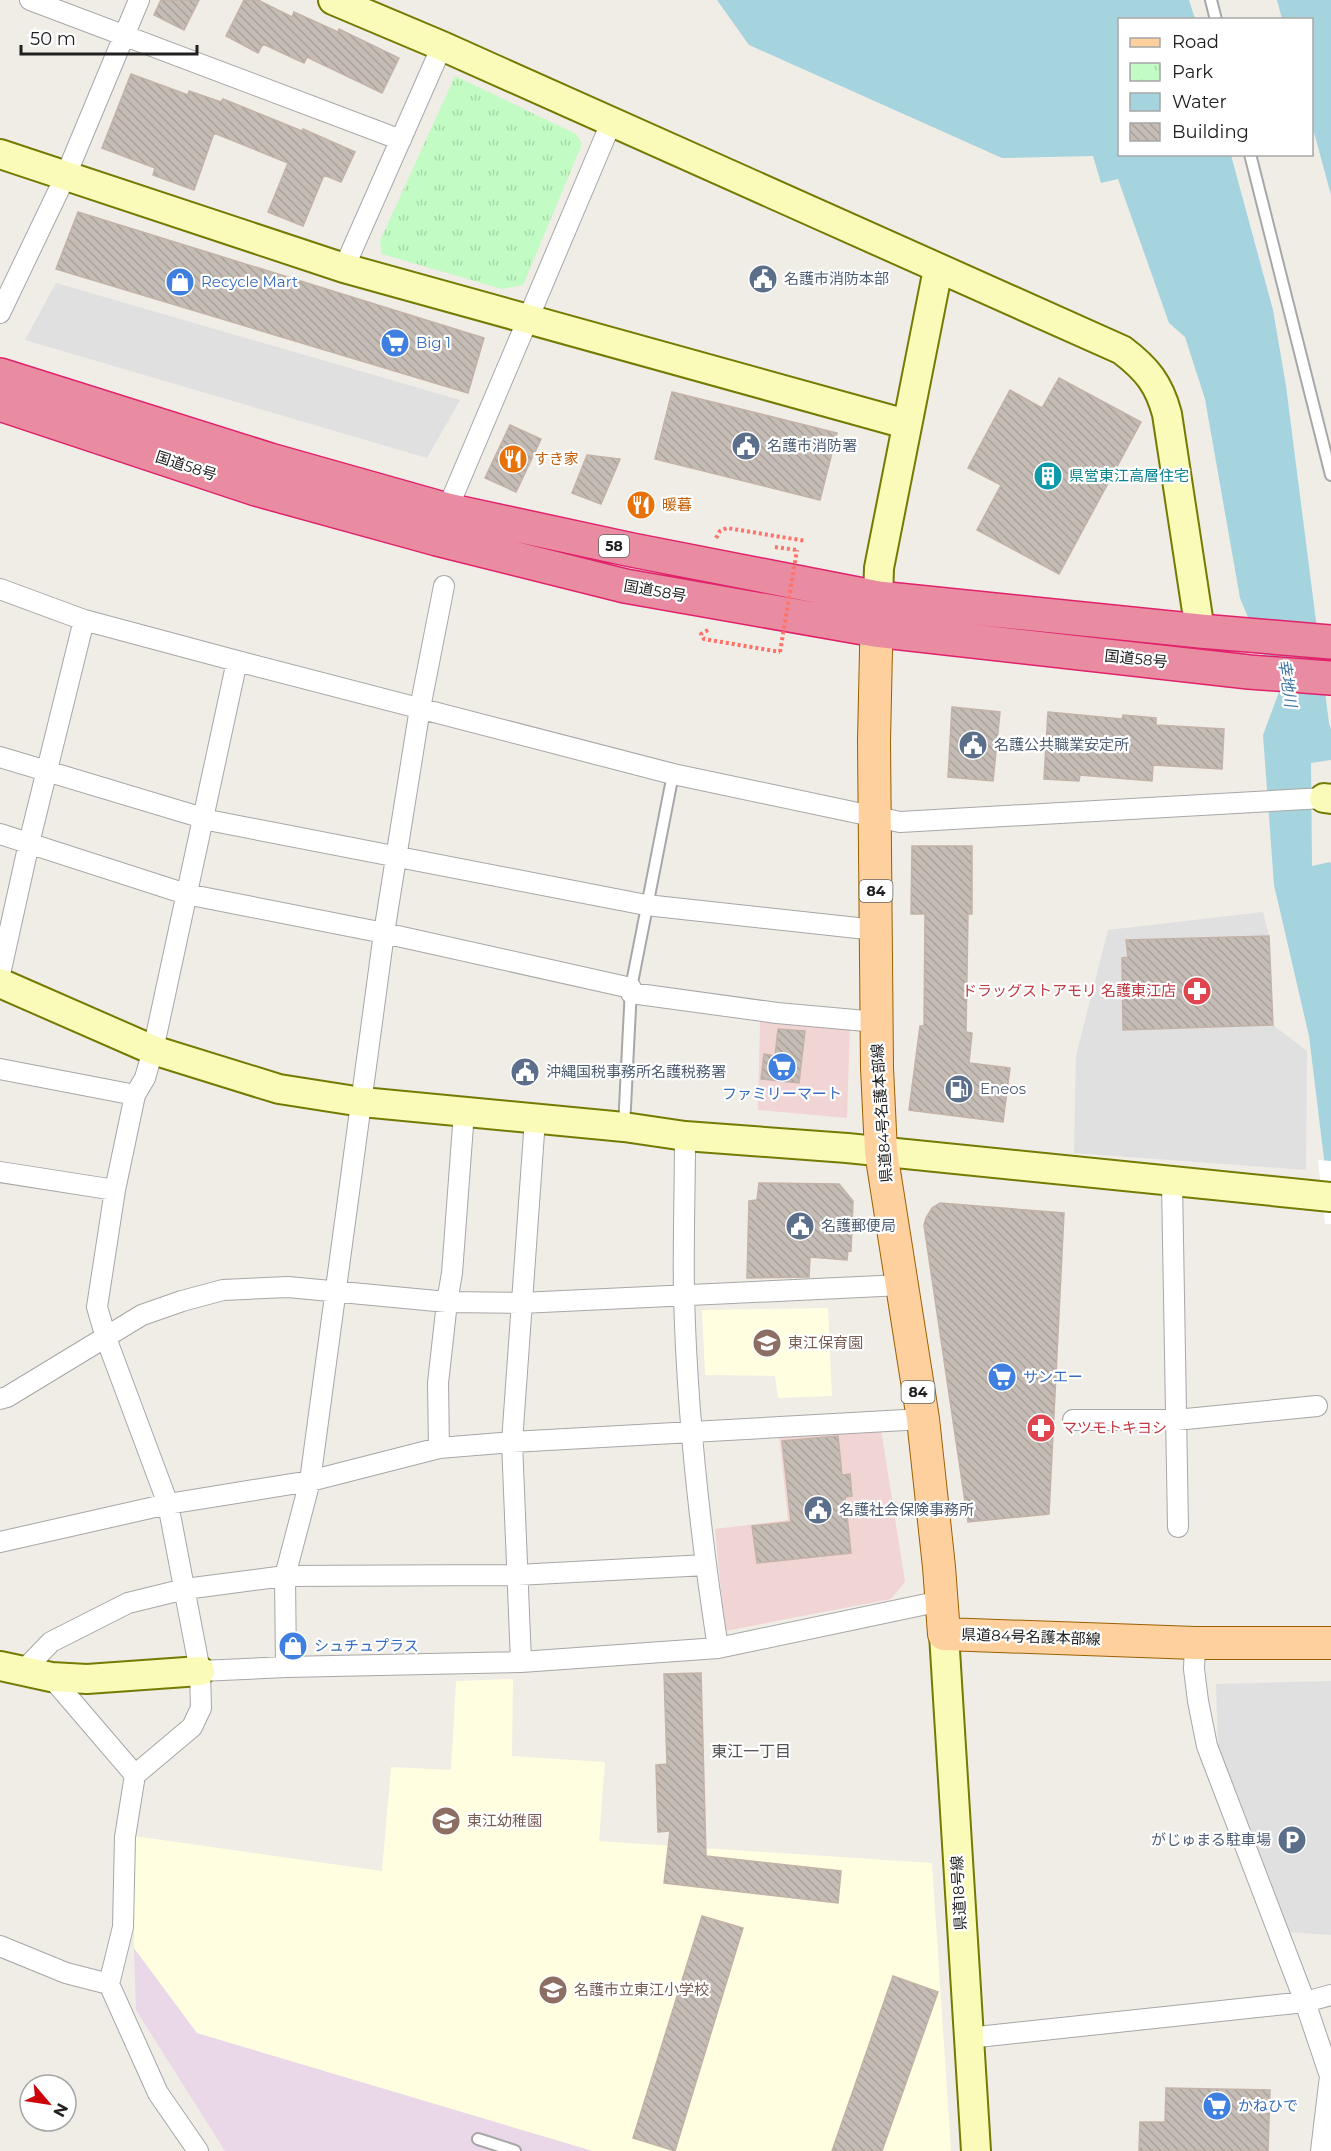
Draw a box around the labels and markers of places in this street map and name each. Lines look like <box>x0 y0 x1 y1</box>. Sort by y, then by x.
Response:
public building icon: 名護市消防本部 <box>747 263 779 295</box>
shop icon: Recycle Mart <box>164 266 196 298</box>
place label: 名護市消防本部 <box>784 269 889 288</box>
place label: Recycle Mart <box>201 272 298 291</box>
supermarket icon: Big 1 <box>379 327 411 359</box>
place label: Big 1 <box>416 333 451 352</box>
public building icon: 名護市消防署 <box>730 430 762 462</box>
place label: 名護市消防署 <box>767 436 857 455</box>
restaurant icon: すき家 <box>497 443 529 475</box>
place label: すき家 <box>534 449 579 468</box>
building icon: 県営東江高層住宅 <box>1032 460 1064 492</box>
place label: 県営東江高層住宅 <box>1069 466 1189 485</box>
restaurant icon: 暖暮 <box>625 489 657 521</box>
place label: 暖暮 <box>662 495 692 514</box>
public building icon: 名護公共職業安定所 <box>957 729 989 761</box>
place label: 名護公共職業安定所 <box>994 735 1129 754</box>
pharmacy icon: ドラッグストアモリ 名護東江店 <box>1181 975 1213 1007</box>
place label: ドラッグストアモリ 名護東江店 <box>962 981 1176 1000</box>
supermarket icon: ファミリーマート <box>766 1051 798 1083</box>
public building icon: 沖縄国税事務所名護税務署 <box>509 1056 541 1088</box>
place label: 沖縄国税事務所名護税務署 <box>546 1062 726 1081</box>
fuel station icon: Eneos <box>943 1073 975 1105</box>
place label: Eneos <box>980 1079 1026 1098</box>
place label: ファミリーマート <box>722 1084 842 1103</box>
public building icon: 名護郵便局 <box>784 1210 816 1242</box>
place label: 名護郵便局 <box>821 1216 896 1235</box>
school or university icon: 東江保育園 <box>751 1327 783 1359</box>
place label: 東江保育園 <box>788 1333 863 1352</box>
supermarket icon: サンエー <box>986 1361 1018 1393</box>
place label: サンエー <box>1023 1367 1083 1386</box>
pharmacy icon: マツモトキヨシ <box>1025 1412 1057 1444</box>
place label: マツモトキヨシ <box>1062 1418 1167 1437</box>
public building icon: 名護社会保険事務所 <box>802 1494 834 1526</box>
place label: 名護社会保険事務所 <box>839 1500 974 1519</box>
shop icon: シュチュプラス <box>277 1630 309 1662</box>
place label: シュチュプラス <box>314 1636 419 1655</box>
school or university icon: 東江幼稚園 <box>430 1805 462 1837</box>
place label: 東江幼稚園 <box>467 1811 542 1830</box>
parking icon: がじゅまる駐車場 <box>1276 1824 1308 1856</box>
place label: がじゅまる駐車場 <box>1151 1830 1271 1849</box>
school or university icon: 名護市立東江小学校 <box>537 1974 569 2006</box>
place label: 名護市立東江小学校 <box>574 1980 709 1999</box>
supermarket icon: かねひで <box>1201 2090 1233 2122</box>
place label: かねひで <box>1238 2096 1298 2115</box>

